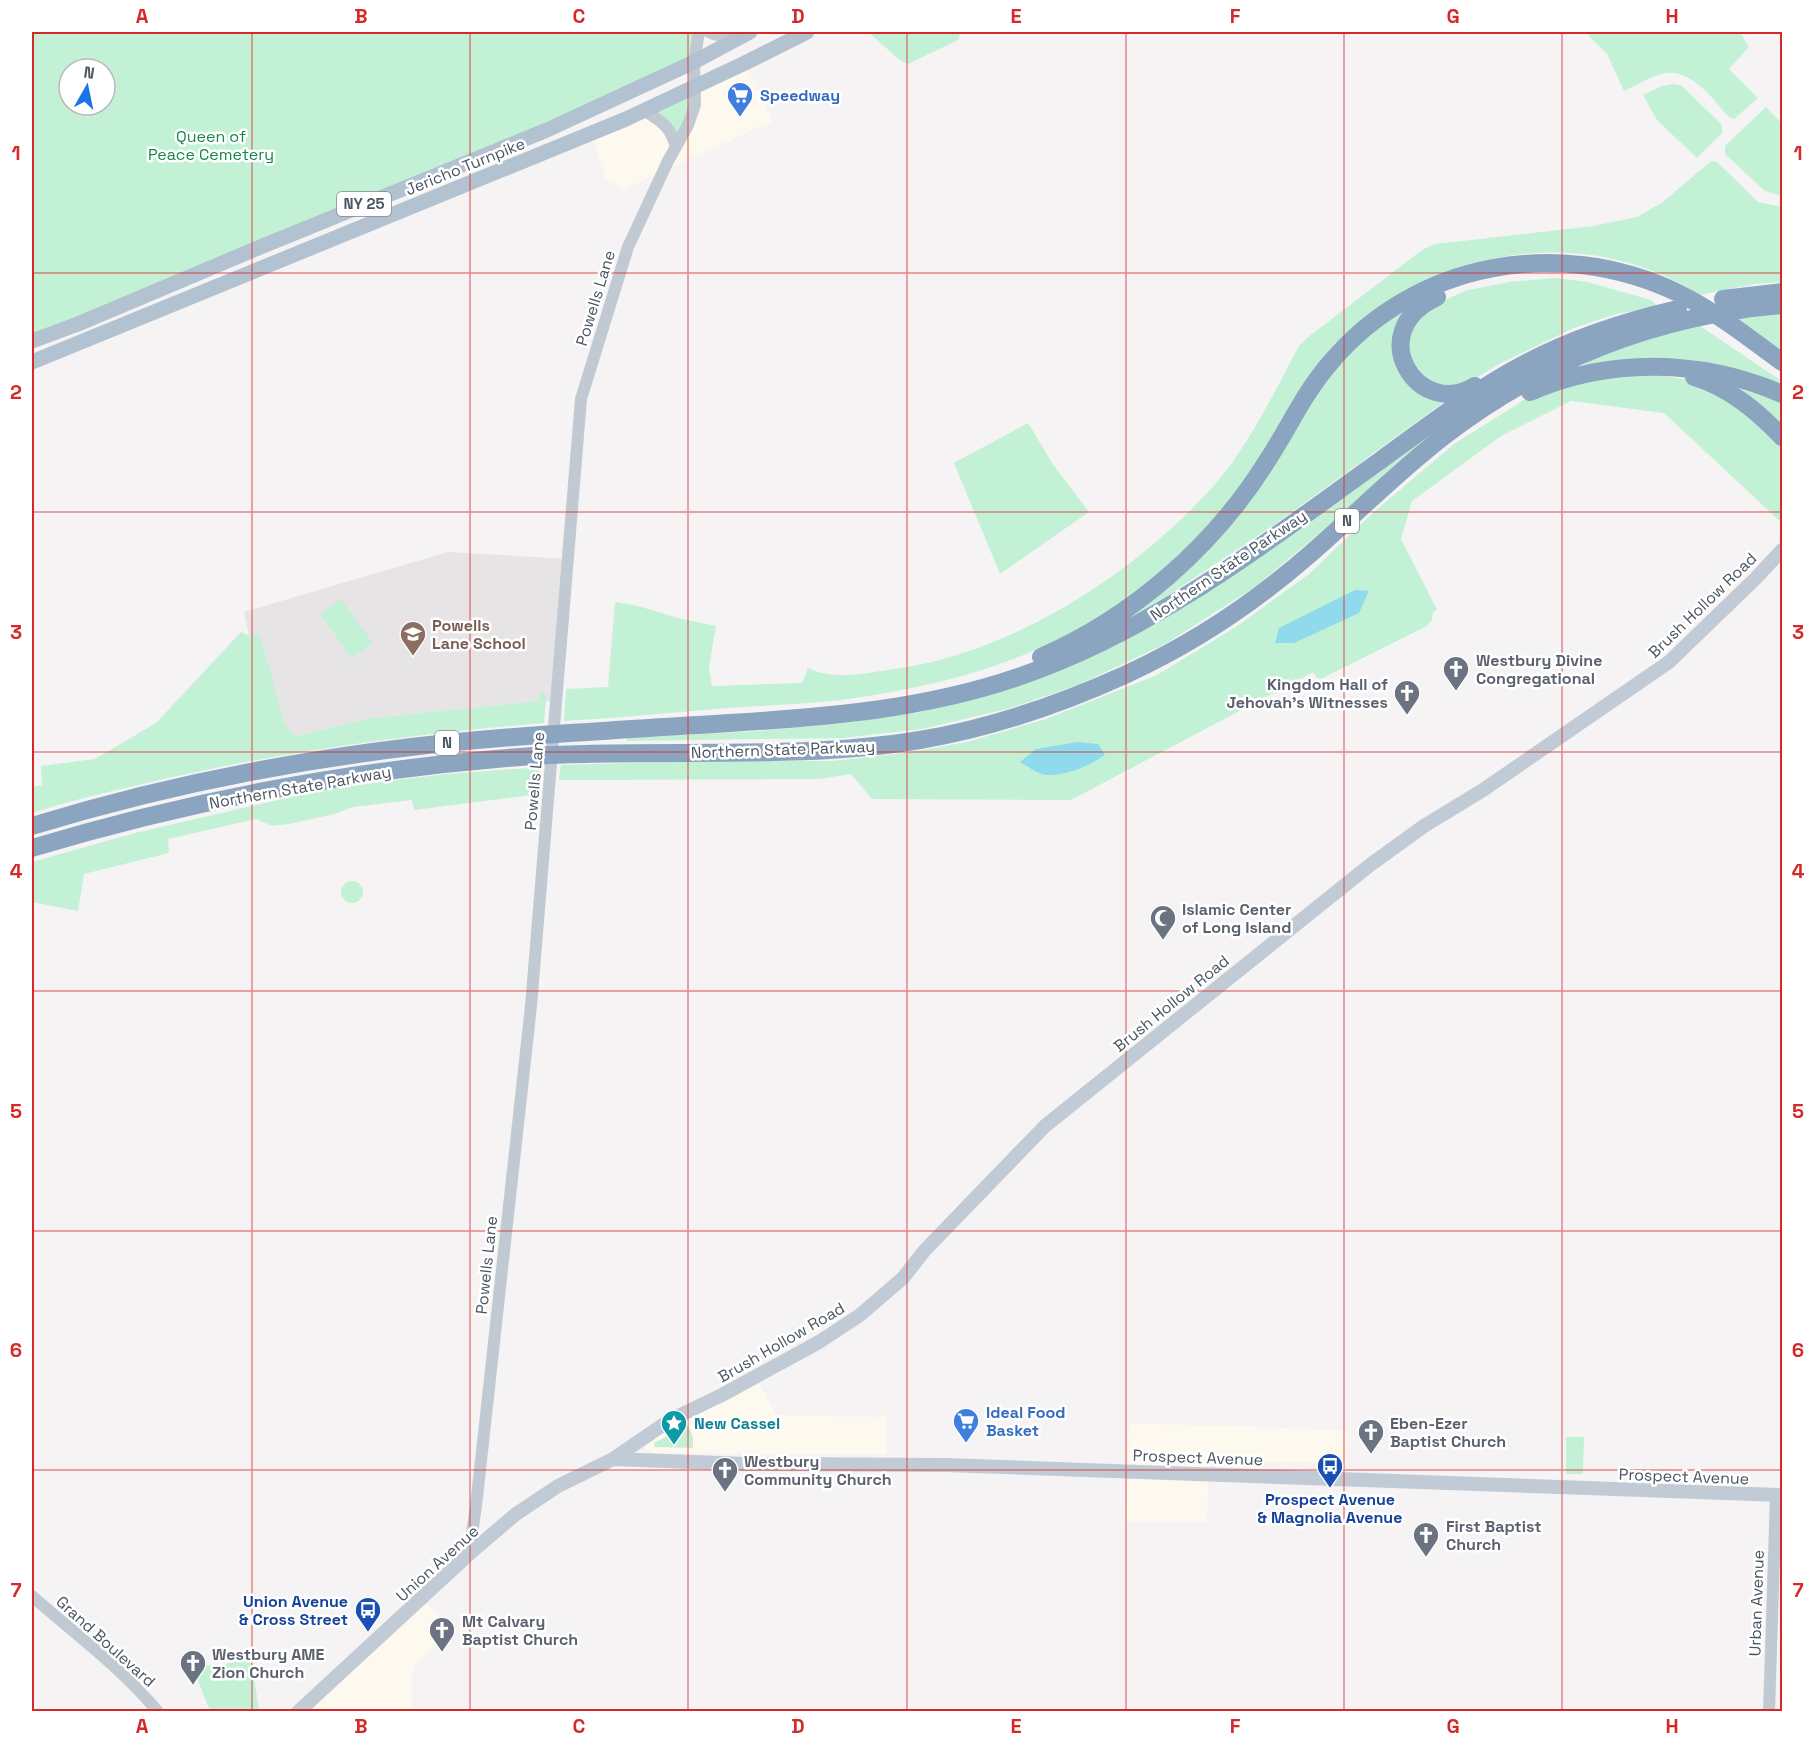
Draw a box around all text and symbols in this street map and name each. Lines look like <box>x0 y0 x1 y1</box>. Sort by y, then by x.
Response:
text: A <box>136 3 149 29</box>
text: B <box>354 3 368 29</box>
text: C <box>573 3 586 29</box>
text: D <box>791 3 805 29</box>
text: E <box>1010 3 1022 29</box>
text: F <box>1230 3 1241 29</box>
text: G <box>1446 3 1460 29</box>
text: H <box>1665 3 1679 29</box>
north arrow <box>57 57 117 117</box>
text: N <box>82 61 96 84</box>
supermarket icon: Speedway <box>725 80 755 118</box>
place label: Speedway <box>760 85 840 106</box>
park label: Queen of Peace Cemetery <box>148 126 274 165</box>
street label: Jericho Turnpike <box>402 133 528 200</box>
text: 1 <box>11 140 21 166</box>
text: 1 <box>1793 140 1803 166</box>
road number: NY 25 <box>337 192 391 216</box>
street label: Powells Lane <box>571 248 620 348</box>
text: 2 <box>10 379 22 405</box>
text: 2 <box>1792 379 1804 405</box>
street label: Northern State Parkway <box>1146 505 1311 626</box>
road number: N <box>1335 509 1359 533</box>
street label: Brush Hollow Road <box>1644 548 1761 663</box>
place label: Powells Lane School <box>432 615 526 654</box>
text: 3 <box>10 619 22 645</box>
school or university icon: Powells Lane School <box>398 619 428 657</box>
text: 3 <box>1792 619 1804 645</box>
place label: Westbury Divine Congregational <box>1476 650 1602 689</box>
church icon: Westbury Divine Congregational <box>1441 654 1471 692</box>
place label: Kingdom Hall of Jehovah's Witnesses <box>1227 674 1388 713</box>
church icon: Kingdom Hall of Jehovah's Witnesses <box>1392 678 1422 716</box>
road number: N <box>435 731 459 755</box>
street label: Powells Lane <box>520 731 549 831</box>
street label: Northern State Parkway <box>691 736 875 763</box>
street label: Northern State Parkway <box>207 761 393 814</box>
text: 4 <box>10 858 23 884</box>
text: 4 <box>1792 858 1805 884</box>
place label: Islamic Center of Long Island <box>1182 899 1291 938</box>
mosque icon: Islamic Center of Long Island <box>1148 903 1178 941</box>
street label: Brush Hollow Road <box>1109 950 1233 1057</box>
text: 5 <box>10 1098 22 1124</box>
text: 5 <box>1792 1098 1804 1124</box>
street label: Powells Lane <box>471 1215 502 1315</box>
street label: Brush Hollow Road <box>714 1298 848 1387</box>
text: 6 <box>10 1337 22 1363</box>
text: 6 <box>1792 1337 1804 1363</box>
place label: Ideal Food Basket <box>986 1402 1066 1441</box>
supermarket icon: Ideal Food Basket <box>951 1406 981 1444</box>
place icon: New Cassel <box>659 1408 689 1446</box>
place label: New Cassel <box>694 1413 780 1434</box>
place label: Eben-Ezer Baptist Church <box>1390 1413 1506 1452</box>
church icon: Eben-Ezer Baptist Church <box>1356 1417 1386 1455</box>
street label: Prospect Avenue <box>1132 1445 1264 1470</box>
place label: Westbury Community Church <box>744 1451 892 1490</box>
bus stop icon: Prospect Avenue & Magnolia Avenue <box>1315 1451 1345 1489</box>
church icon: Westbury Community Church <box>710 1455 740 1493</box>
street label: Prospect Avenue <box>1618 1464 1750 1489</box>
place label: Prospect Avenue & Magnolia Avenue <box>1258 1489 1402 1528</box>
place label: First Baptist Church <box>1446 1516 1541 1555</box>
church icon: First Baptist Church <box>1411 1520 1441 1558</box>
street label: Union Avenue <box>391 1521 483 1606</box>
street label: Urban Avenue <box>1744 1549 1769 1657</box>
text: 7 <box>10 1577 22 1603</box>
text: 7 <box>1792 1577 1804 1603</box>
street label: Grand Boulevard <box>52 1591 160 1692</box>
place label: Union Avenue & Cross Street <box>239 1591 348 1630</box>
bus stop icon: Union Avenue & Cross Street <box>353 1595 383 1633</box>
place label: Mt Calvary Baptist Church <box>462 1611 578 1650</box>
church icon: Mt Calvary Baptist Church <box>427 1615 457 1653</box>
place label: Westbury AME Zion Church <box>212 1644 324 1683</box>
church icon: Westbury AME Zion Church <box>178 1648 208 1686</box>
text: A <box>136 1713 149 1739</box>
text: B <box>354 1713 368 1739</box>
text: C <box>573 1713 586 1739</box>
text: D <box>791 1713 805 1739</box>
text: E <box>1010 1713 1022 1739</box>
text: F <box>1230 1713 1241 1739</box>
text: G <box>1446 1713 1460 1739</box>
text: H <box>1665 1713 1679 1739</box>

